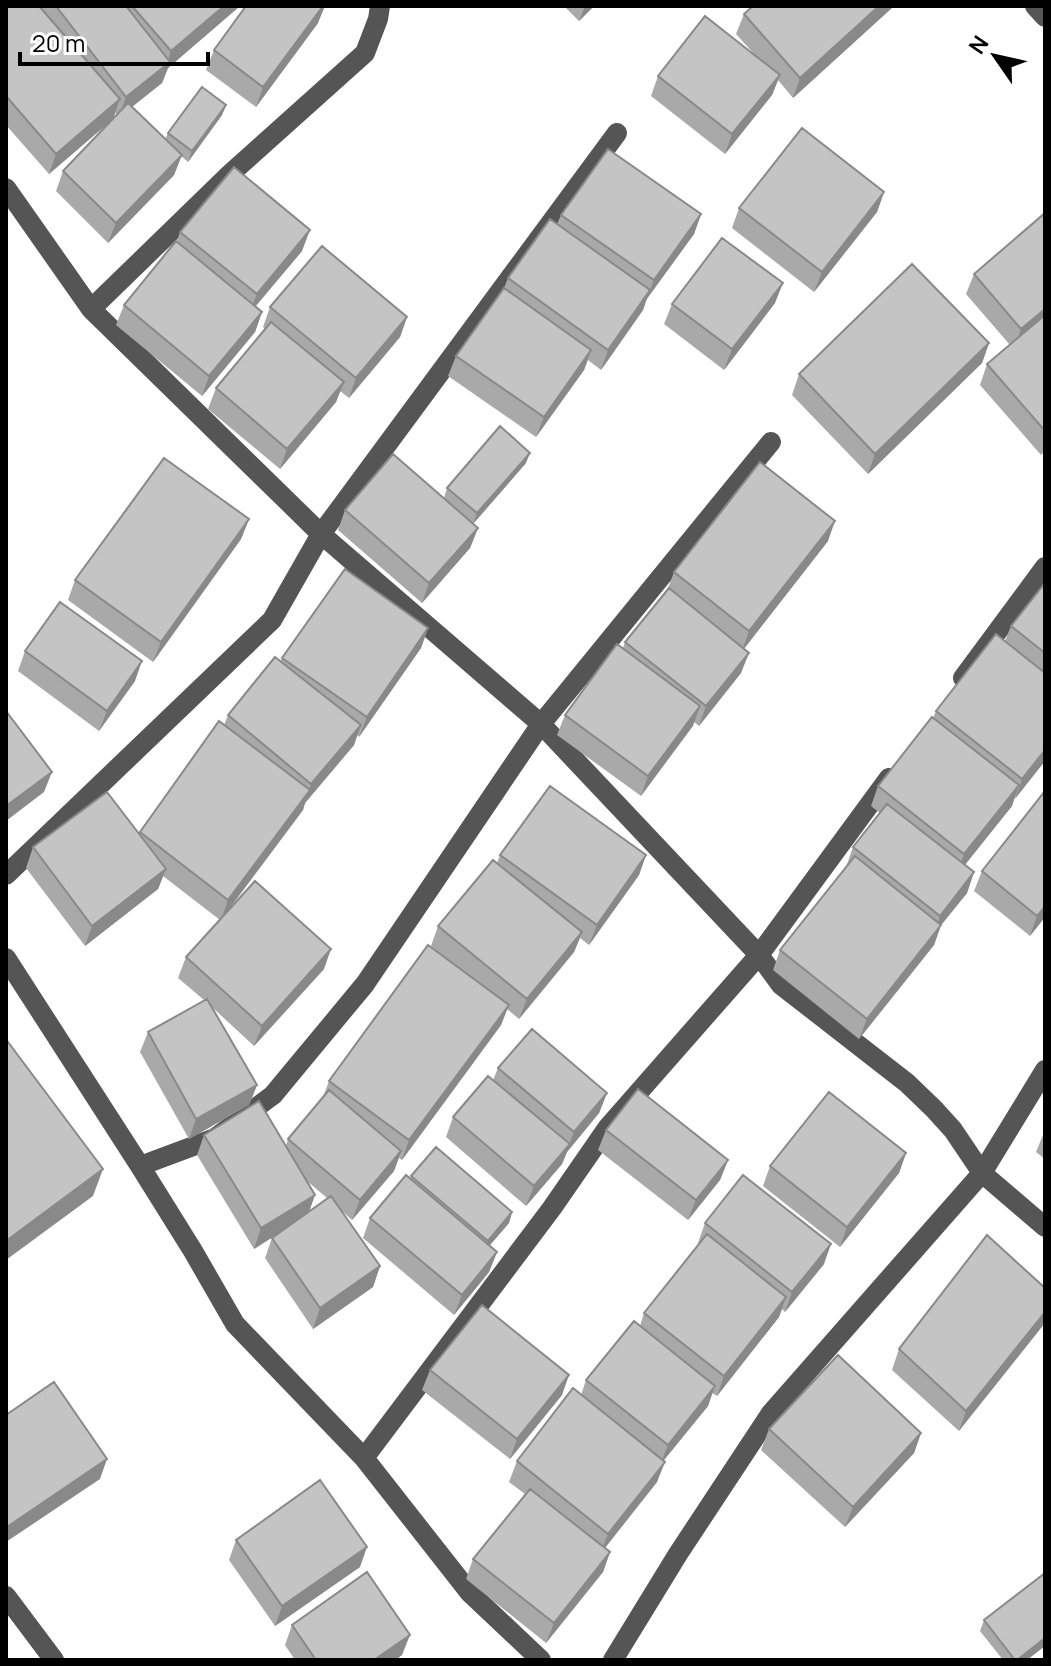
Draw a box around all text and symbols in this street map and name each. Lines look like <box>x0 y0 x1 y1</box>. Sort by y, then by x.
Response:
scale bar <box>20 16 208 66</box>
north arrow <box>955 16 1035 96</box>
text: 20 m <box>32 26 85 59</box>
text: N <box>962 30 995 60</box>

